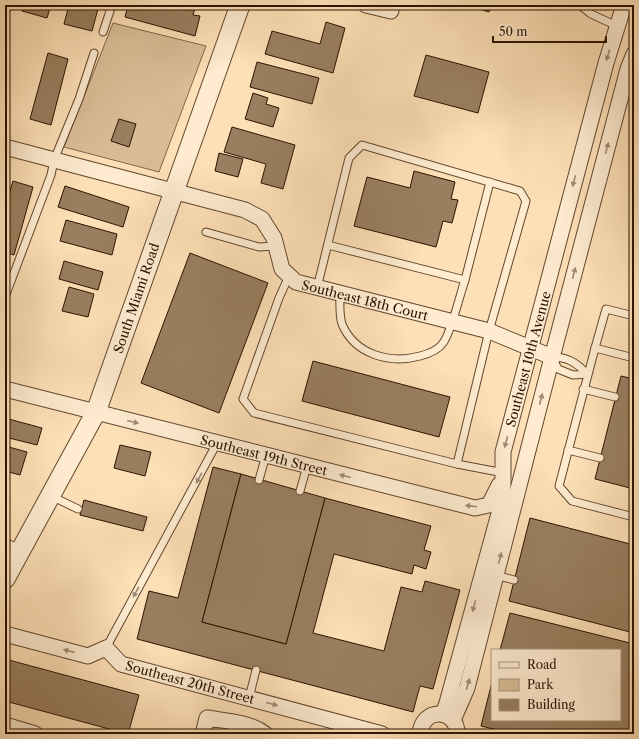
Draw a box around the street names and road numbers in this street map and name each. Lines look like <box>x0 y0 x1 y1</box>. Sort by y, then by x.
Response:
street label: South Miami Road <box>110 241 162 355</box>
street label: Southeast 18th Court <box>300 277 430 324</box>
street label: Southeast 10th Avenue <box>502 289 554 429</box>
street label: Southeast 19th Street <box>199 431 330 479</box>
street label: Southeast 20th Street <box>124 657 257 707</box>

